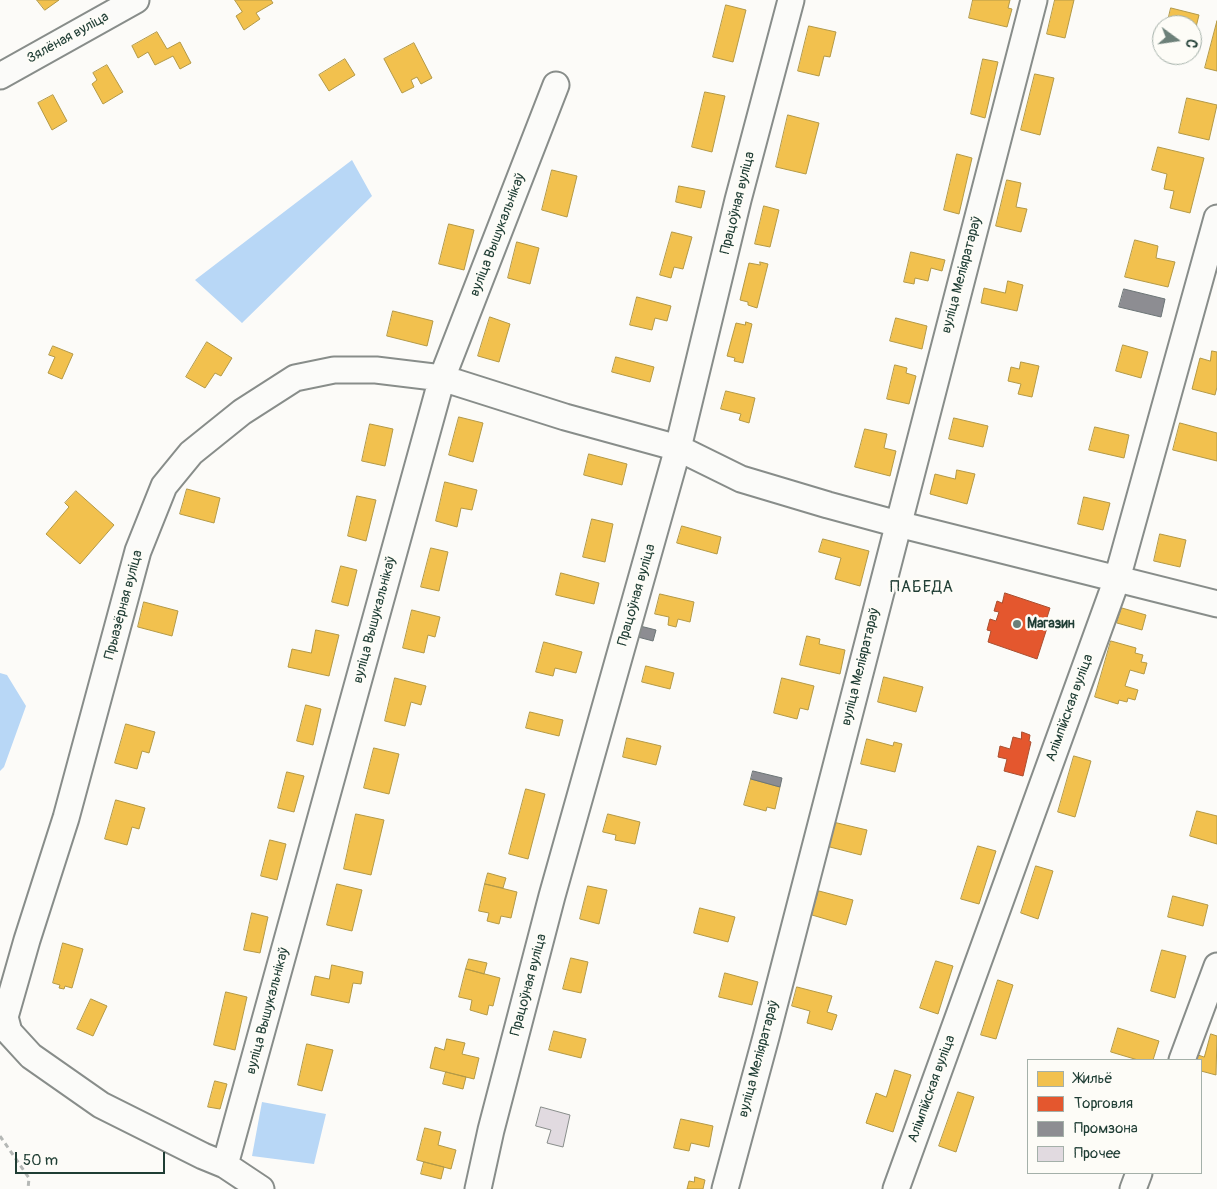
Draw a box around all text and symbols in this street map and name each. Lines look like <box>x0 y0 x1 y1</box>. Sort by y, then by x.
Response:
street label: Зялёная вуліца <box>24 9 112 67</box>
north arrow <box>1152 15 1202 65</box>
text: С <box>1182 37 1200 50</box>
street label: Працоўная вуліца <box>717 150 759 256</box>
street label: вуліца Вышукальнікаў <box>467 171 529 299</box>
street label: вуліца Меліяратараў <box>938 215 986 335</box>
street label: Працоўная вуліца <box>614 542 660 648</box>
street label: Прыазёрная вуліца <box>101 548 147 662</box>
street label: вуліца Вышукальнікаў <box>350 555 400 685</box>
district label: ПАБЕДА <box>889 578 955 598</box>
street label: вуліца Меліяратараў <box>838 607 884 727</box>
place label: Магазин <box>1027 616 1075 632</box>
marker: Магазин <box>1011 618 1023 630</box>
street label: Алімпійская вуліца <box>1043 652 1097 764</box>
street label: Працоўная вуліца <box>507 932 551 1038</box>
street label: вуліца Вышукальнікаў <box>243 946 293 1076</box>
street label: вуліца Меліяратараў <box>735 999 783 1119</box>
street label: Алімпійская вуліца <box>905 1033 959 1145</box>
legend <box>1027 1059 1202 1174</box>
text: Жильё <box>1074 1069 1113 1088</box>
text: Торговля <box>1074 1094 1133 1113</box>
text: Промзона <box>1074 1119 1138 1138</box>
scale bar <box>18 1142 168 1174</box>
text: Прочее <box>1074 1144 1121 1163</box>
text: 50 m <box>23 1151 58 1170</box>

